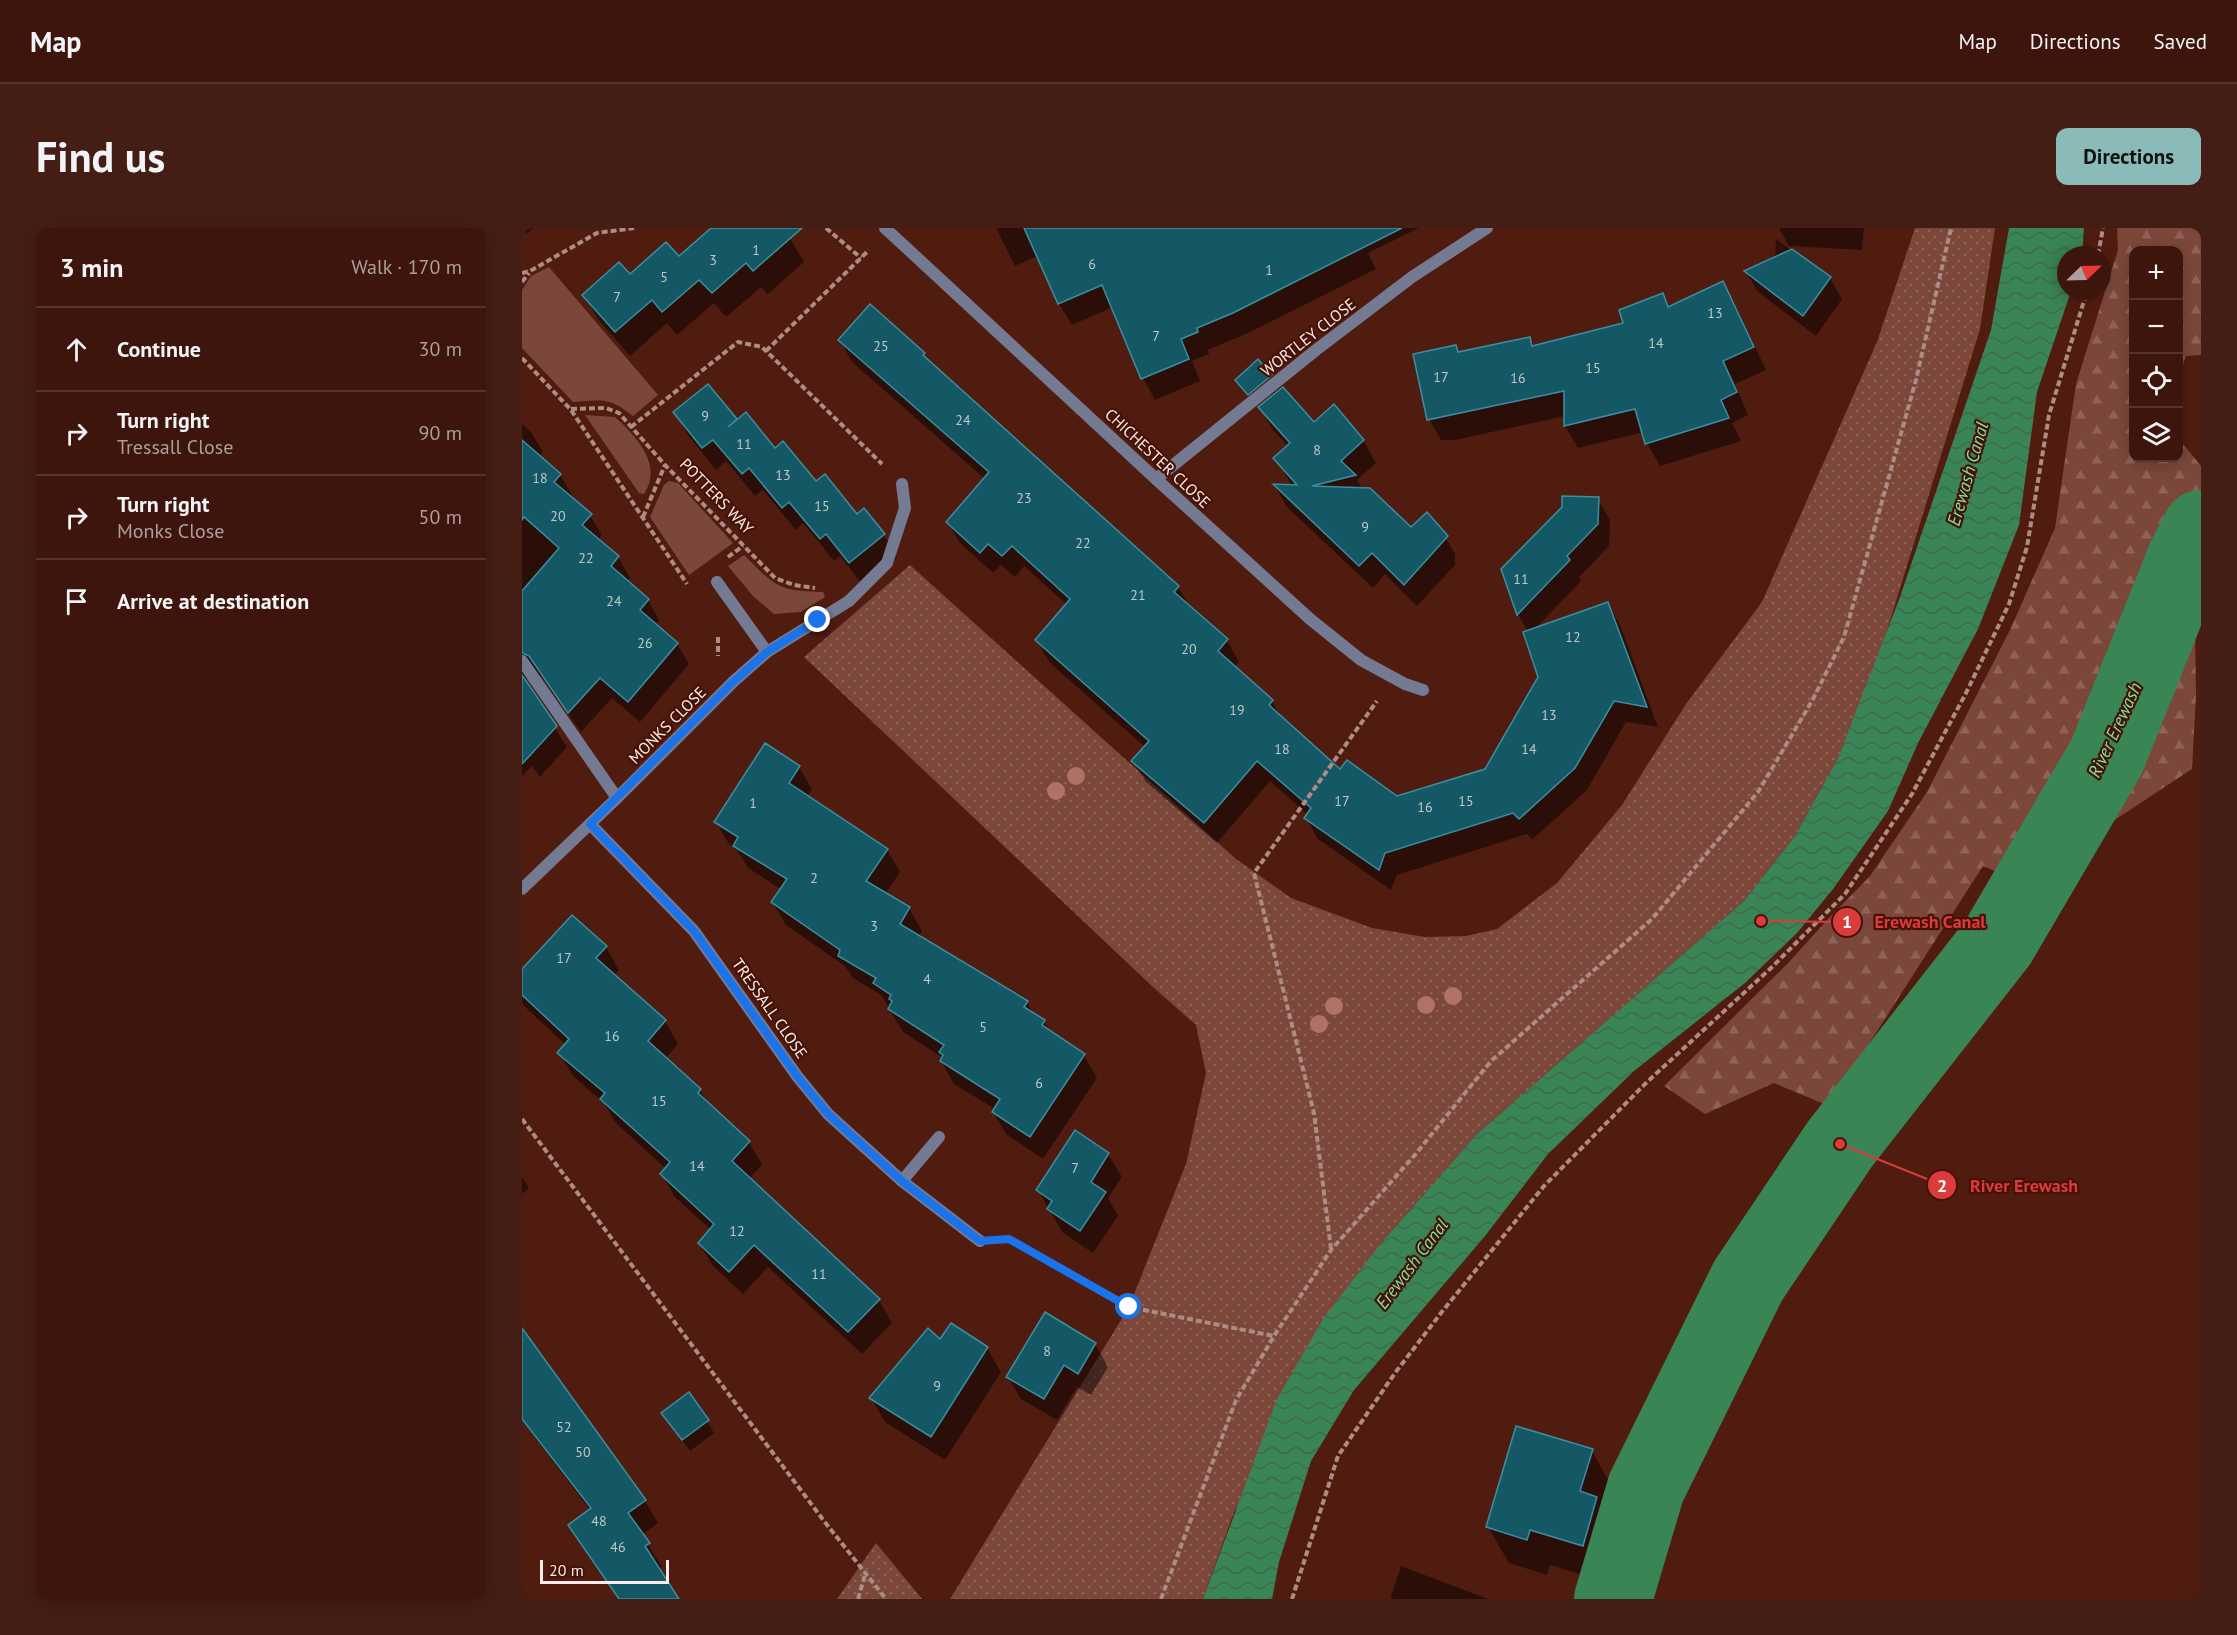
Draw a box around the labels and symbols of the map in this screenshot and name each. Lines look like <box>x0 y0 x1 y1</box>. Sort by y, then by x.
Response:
house number: 1 <box>752 241 760 259</box>
north arrow <box>2057 246 2111 300</box>
house number: 3 <box>709 251 717 269</box>
house number: 6 <box>1088 255 1096 273</box>
house number: 1 <box>1265 261 1273 279</box>
house number: 5 <box>660 268 668 286</box>
house number: 7 <box>613 288 621 306</box>
street label: WORTLEY CLOSE <box>1256 294 1360 380</box>
house number: 13 <box>1707 304 1723 322</box>
house number: 7 <box>1152 327 1160 345</box>
house number: 14 <box>1648 334 1664 352</box>
house number: 25 <box>873 337 889 355</box>
house number: 15 <box>1585 359 1601 377</box>
house number: 17 <box>1433 368 1449 386</box>
house number: 16 <box>1510 369 1526 387</box>
street label: CHICHESTER CLOSE <box>1101 404 1215 512</box>
house number: 9 <box>701 407 709 425</box>
house number: 24 <box>955 411 971 429</box>
water label: Erewash Canal <box>1942 419 1993 528</box>
house number: 11 <box>736 435 752 453</box>
house number: 8 <box>1313 441 1321 459</box>
street label: POTTERS WAY <box>676 454 758 538</box>
house number: 13 <box>775 466 791 484</box>
house number: 18 <box>532 469 548 487</box>
house number: 23 <box>1016 489 1032 507</box>
house number: 15 <box>814 497 830 515</box>
house number: 20 <box>550 507 566 525</box>
house number: 9 <box>1361 518 1369 536</box>
house number: 22 <box>1075 534 1091 552</box>
house number: 22 <box>578 549 594 567</box>
house number: 11 <box>1513 570 1529 588</box>
house number: 21 <box>1130 586 1146 604</box>
house number: 24 <box>606 592 622 610</box>
route end <box>804 606 830 632</box>
house number: 12 <box>1565 628 1581 646</box>
house number: 26 <box>637 634 653 652</box>
house number: 20 <box>1181 640 1197 658</box>
water label: River Erewash <box>2082 678 2147 781</box>
street label: MONKS CLOSE <box>624 682 710 768</box>
house number: 19 <box>1229 701 1245 719</box>
house number: 13 <box>1541 706 1557 724</box>
house number: 18 <box>1274 740 1290 758</box>
house number: 14 <box>1521 740 1537 758</box>
house number: 17 <box>1334 792 1350 810</box>
house number: 15 <box>1458 792 1474 810</box>
house number: 1 <box>749 794 757 812</box>
house number: 16 <box>1417 798 1433 816</box>
house number: 2 <box>810 869 818 887</box>
callout: Erewash Canal <box>1832 904 1998 940</box>
text: 1 <box>1842 910 1852 933</box>
text: Erewash Canal <box>1874 910 1986 933</box>
house number: 3 <box>870 917 878 935</box>
house number: 17 <box>556 949 572 967</box>
street label: TRESSALL CLOSE <box>728 954 812 1062</box>
house number: 4 <box>923 970 931 988</box>
house number: 5 <box>979 1018 987 1036</box>
house number: 16 <box>604 1027 620 1045</box>
house number: 6 <box>1035 1074 1043 1092</box>
house number: 15 <box>651 1092 667 1110</box>
house number: 14 <box>689 1157 705 1175</box>
house number: 7 <box>1071 1159 1079 1177</box>
callout: River Erewash <box>1927 1167 2090 1203</box>
text: 2 <box>1937 1174 1947 1197</box>
text: River Erewash <box>1970 1174 2078 1197</box>
water label: Erewash Canal <box>1370 1214 1453 1313</box>
house number: 12 <box>729 1222 745 1240</box>
house number: 11 <box>811 1265 827 1283</box>
route start <box>1115 1293 1141 1319</box>
house number: 8 <box>1043 1342 1051 1360</box>
house number: 9 <box>933 1377 941 1395</box>
house number: 52 <box>556 1418 572 1436</box>
house number: 50 <box>575 1443 591 1461</box>
house number: 48 <box>591 1512 607 1530</box>
house number: 46 <box>610 1538 626 1556</box>
scale bar <box>540 1557 669 1584</box>

